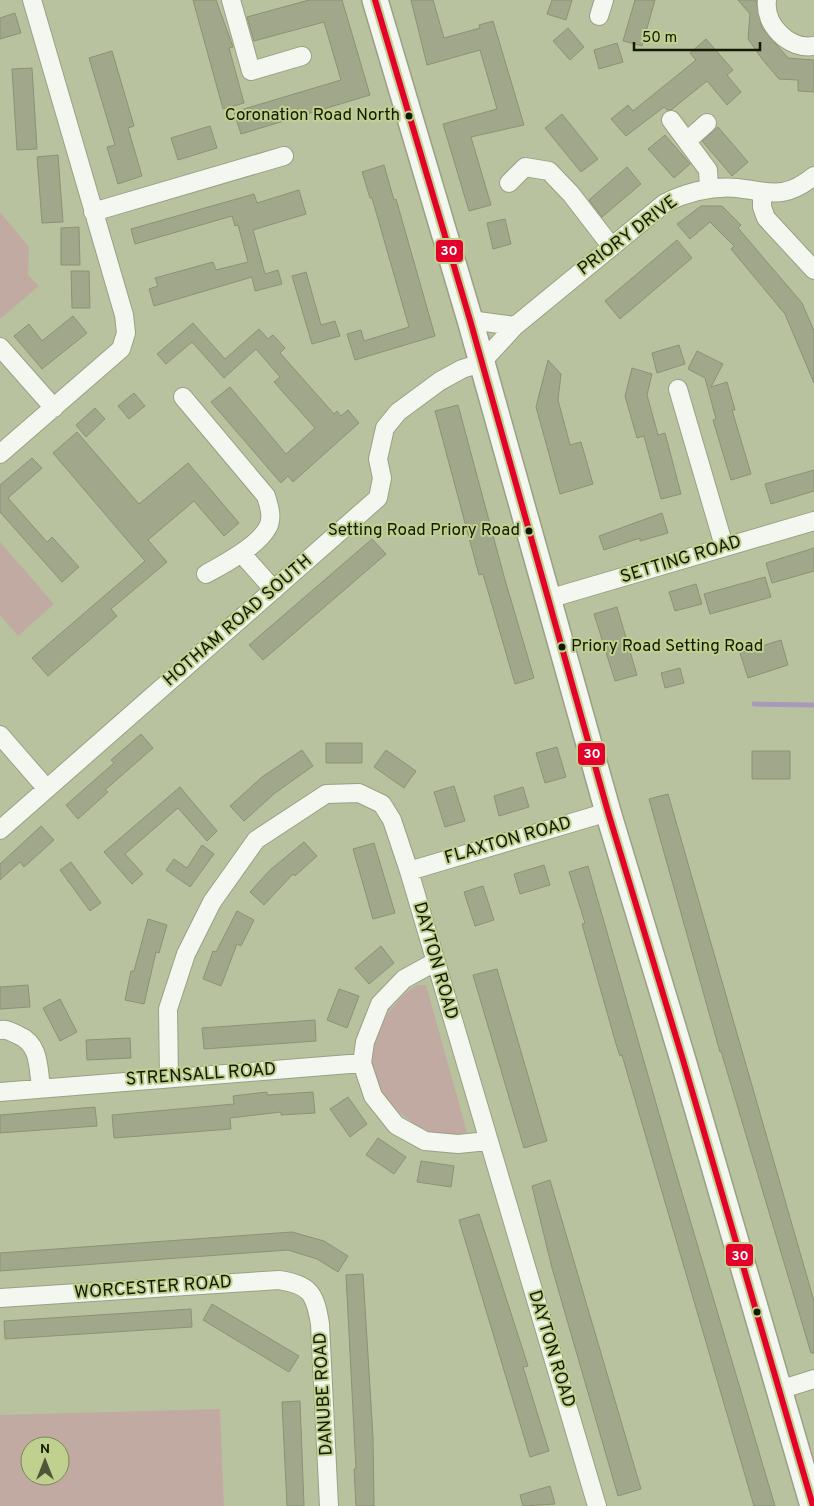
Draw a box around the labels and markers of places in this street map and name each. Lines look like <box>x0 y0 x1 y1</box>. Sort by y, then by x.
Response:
place label: Coronation Road North <box>225 105 400 127</box>
marker: Coronation Road North <box>404 111 414 121</box>
place label: Setting Road Priory Road <box>328 520 520 542</box>
marker: Setting Road Priory Road <box>524 526 534 536</box>
place label: Priory Road Setting Road <box>571 636 763 658</box>
marker: Priory Road Setting Road <box>557 642 567 652</box>
unlabelled marker <box>752 1307 762 1317</box>

